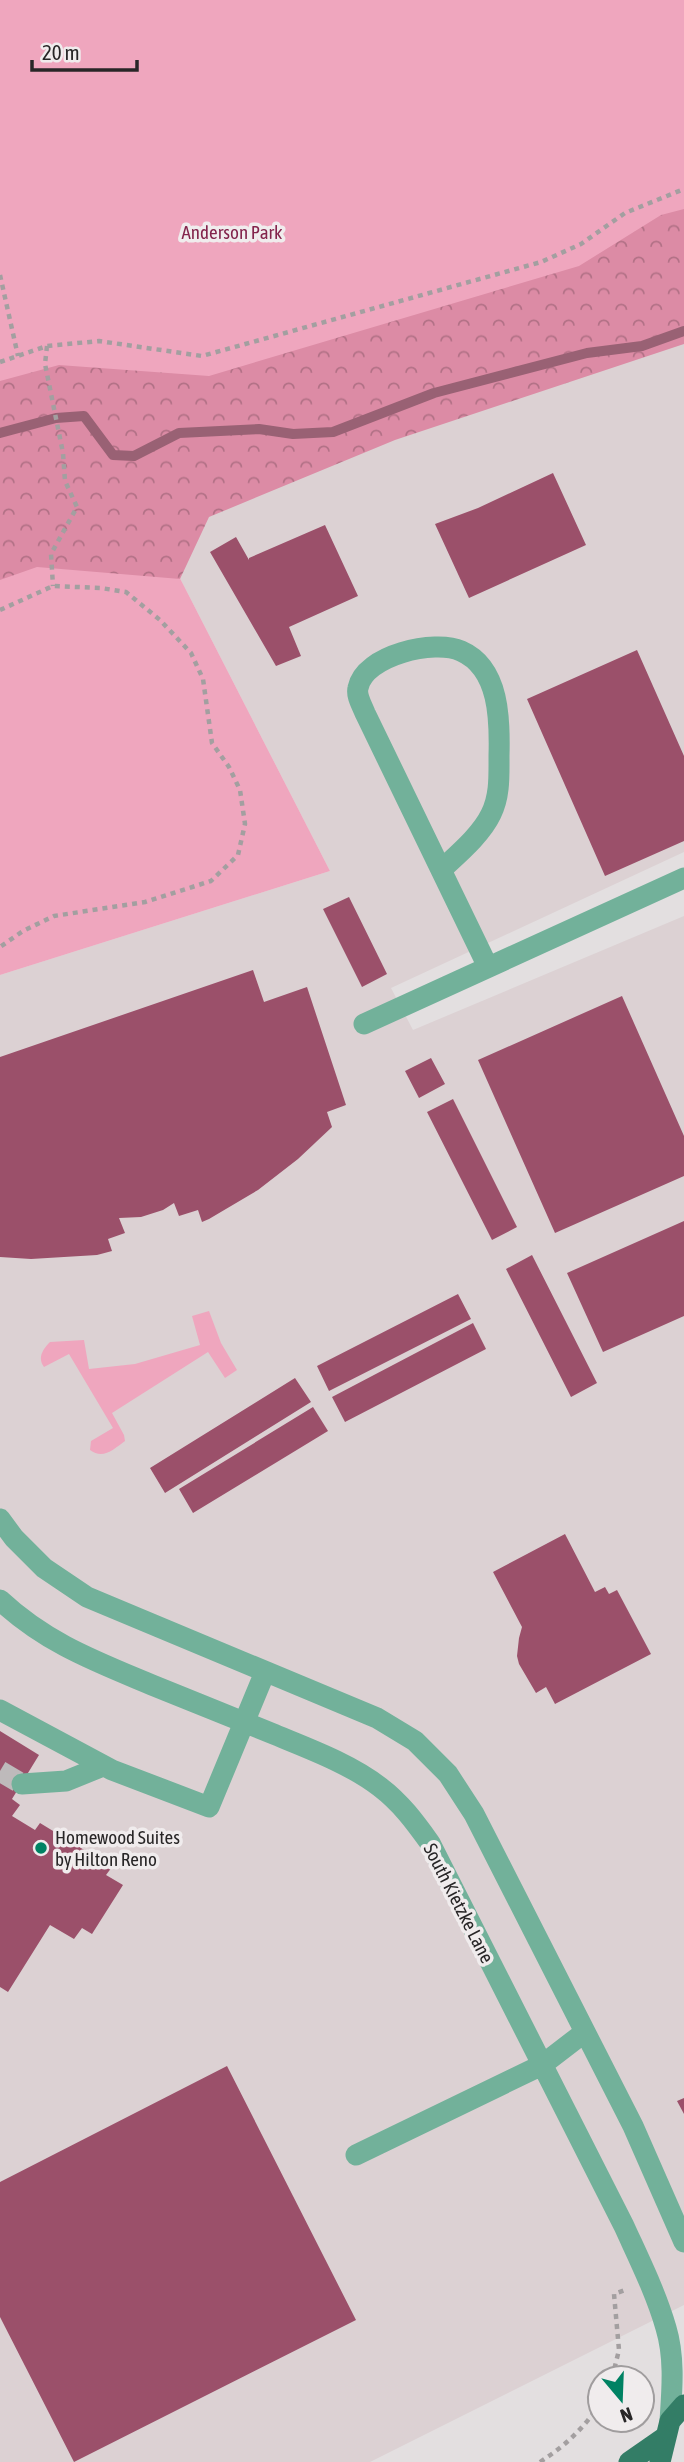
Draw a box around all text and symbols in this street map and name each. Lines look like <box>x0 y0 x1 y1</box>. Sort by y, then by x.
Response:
scale bar <box>32 28 136 72</box>
text: 20 m <box>42 40 80 64</box>
park label: Anderson Park <box>182 221 283 243</box>
place label: Homewood Suites by Hilton Reno <box>55 1826 180 1870</box>
marker: Homewood Suites by Hilton Reno <box>33 1840 49 1856</box>
street label: South Kietzke Lane <box>419 1840 499 1966</box>
north arrow <box>586 2364 656 2434</box>
text: N <box>618 2403 635 2427</box>

